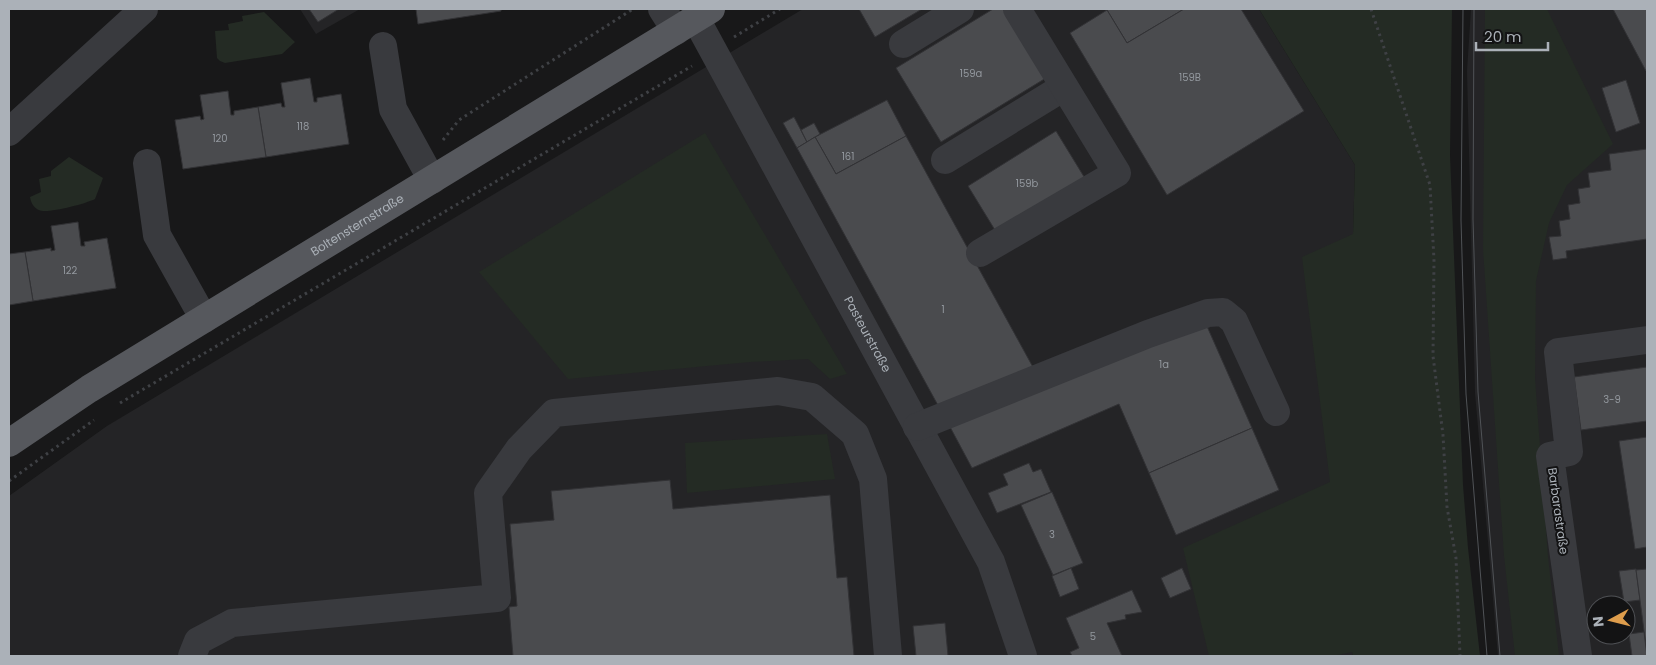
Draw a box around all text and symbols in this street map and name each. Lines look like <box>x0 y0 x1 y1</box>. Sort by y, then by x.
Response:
scale bar <box>1476 20 1548 52</box>
text: 20 m <box>1484 26 1522 47</box>
house number: 159a <box>960 66 982 81</box>
house number: 159B <box>1179 70 1201 85</box>
house number: 118 <box>297 119 309 134</box>
house number: 120 <box>212 131 228 146</box>
house number: 161 <box>842 149 854 164</box>
house number: 159b <box>1016 176 1039 191</box>
street label: Boltensternstraße <box>307 190 407 260</box>
house number: 122 <box>63 263 78 278</box>
street label: Pasteurstraße <box>840 293 895 375</box>
house number: 1 <box>941 302 945 317</box>
house number: 1a <box>1159 357 1169 372</box>
house number: 3-9 <box>1603 392 1621 407</box>
street label: Barbarastraße <box>1544 466 1573 555</box>
house number: 3 <box>1049 527 1055 542</box>
north arrow <box>1586 595 1636 645</box>
text: N <box>1588 615 1609 628</box>
house number: 5 <box>1090 629 1096 644</box>

